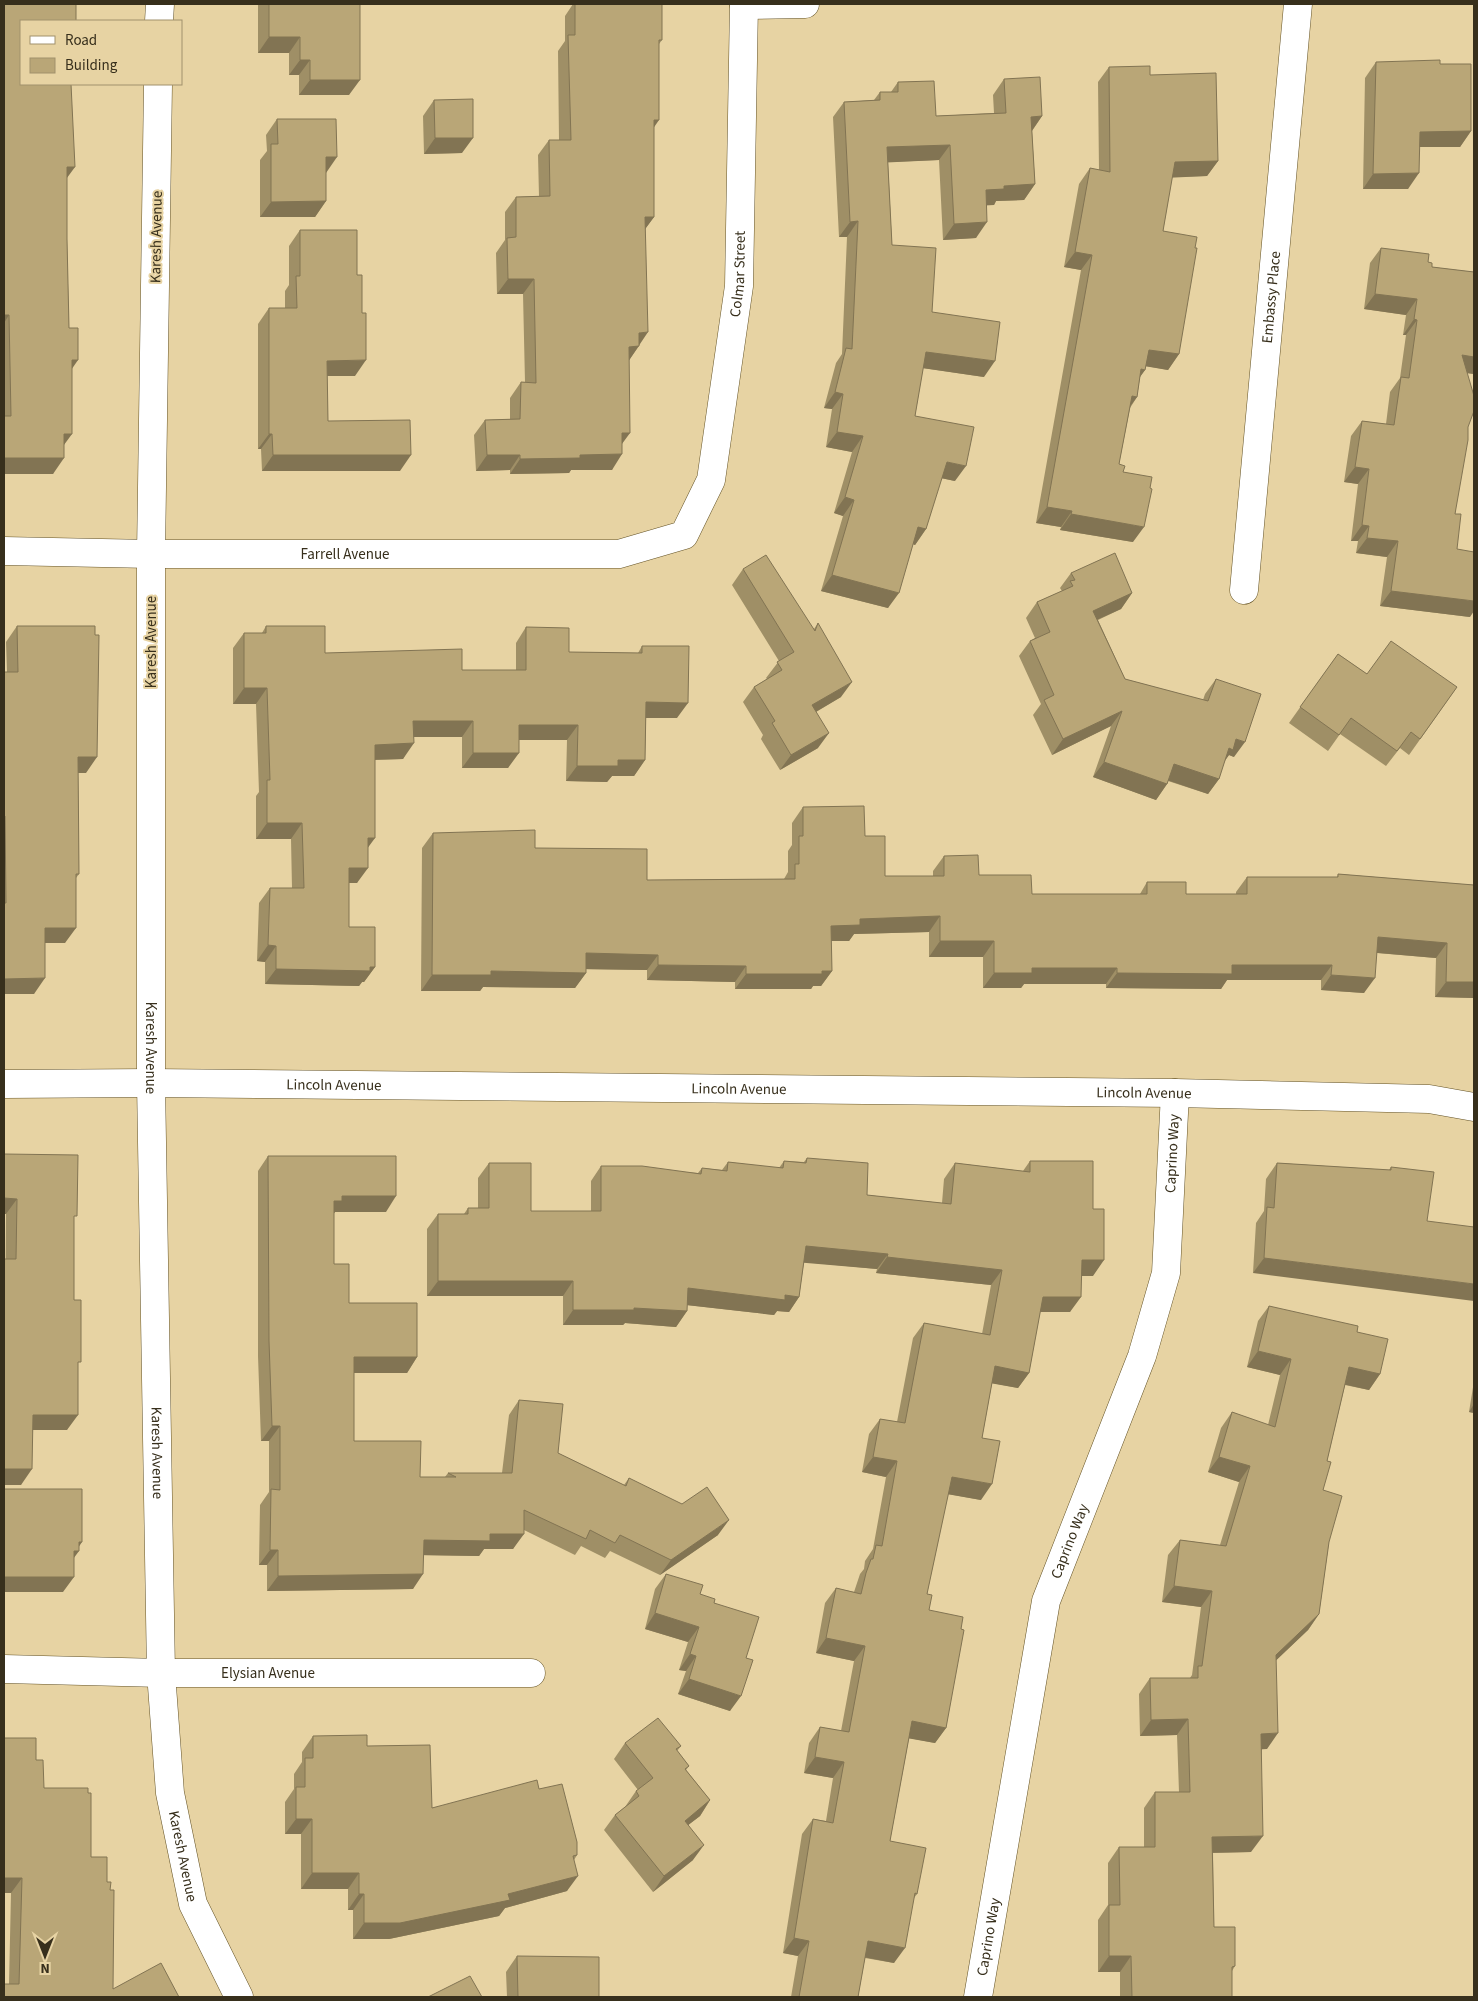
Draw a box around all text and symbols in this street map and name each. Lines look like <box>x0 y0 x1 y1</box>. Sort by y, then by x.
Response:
legend <box>20 20 182 85</box>
text: Road <box>65 30 97 51</box>
text: Building <box>65 55 118 76</box>
street label: Karesh Avenue <box>145 191 168 283</box>
street label: Colmar Street <box>725 231 751 318</box>
street label: Embassy Place <box>1257 250 1286 344</box>
street label: Farrell Avenue <box>300 544 390 565</box>
street label: Karesh Avenue <box>141 596 162 688</box>
street label: Karesh Avenue <box>140 1002 161 1094</box>
street label: Lincoln Avenue <box>286 1074 382 1096</box>
street label: Lincoln Avenue <box>691 1078 787 1100</box>
street label: Lincoln Avenue <box>1096 1082 1192 1104</box>
street label: Caprino Way <box>1160 1114 1185 1193</box>
street label: Karesh Avenue <box>145 1406 168 1499</box>
street label: Caprino Way <box>1046 1501 1094 1582</box>
street label: Elysian Avenue <box>221 1663 315 1684</box>
street label: Karesh Avenue <box>163 1809 202 1904</box>
street label: Caprino Way <box>972 1896 1006 1978</box>
north arrow <box>20 1931 70 1981</box>
text: N <box>40 1958 50 1978</box>

